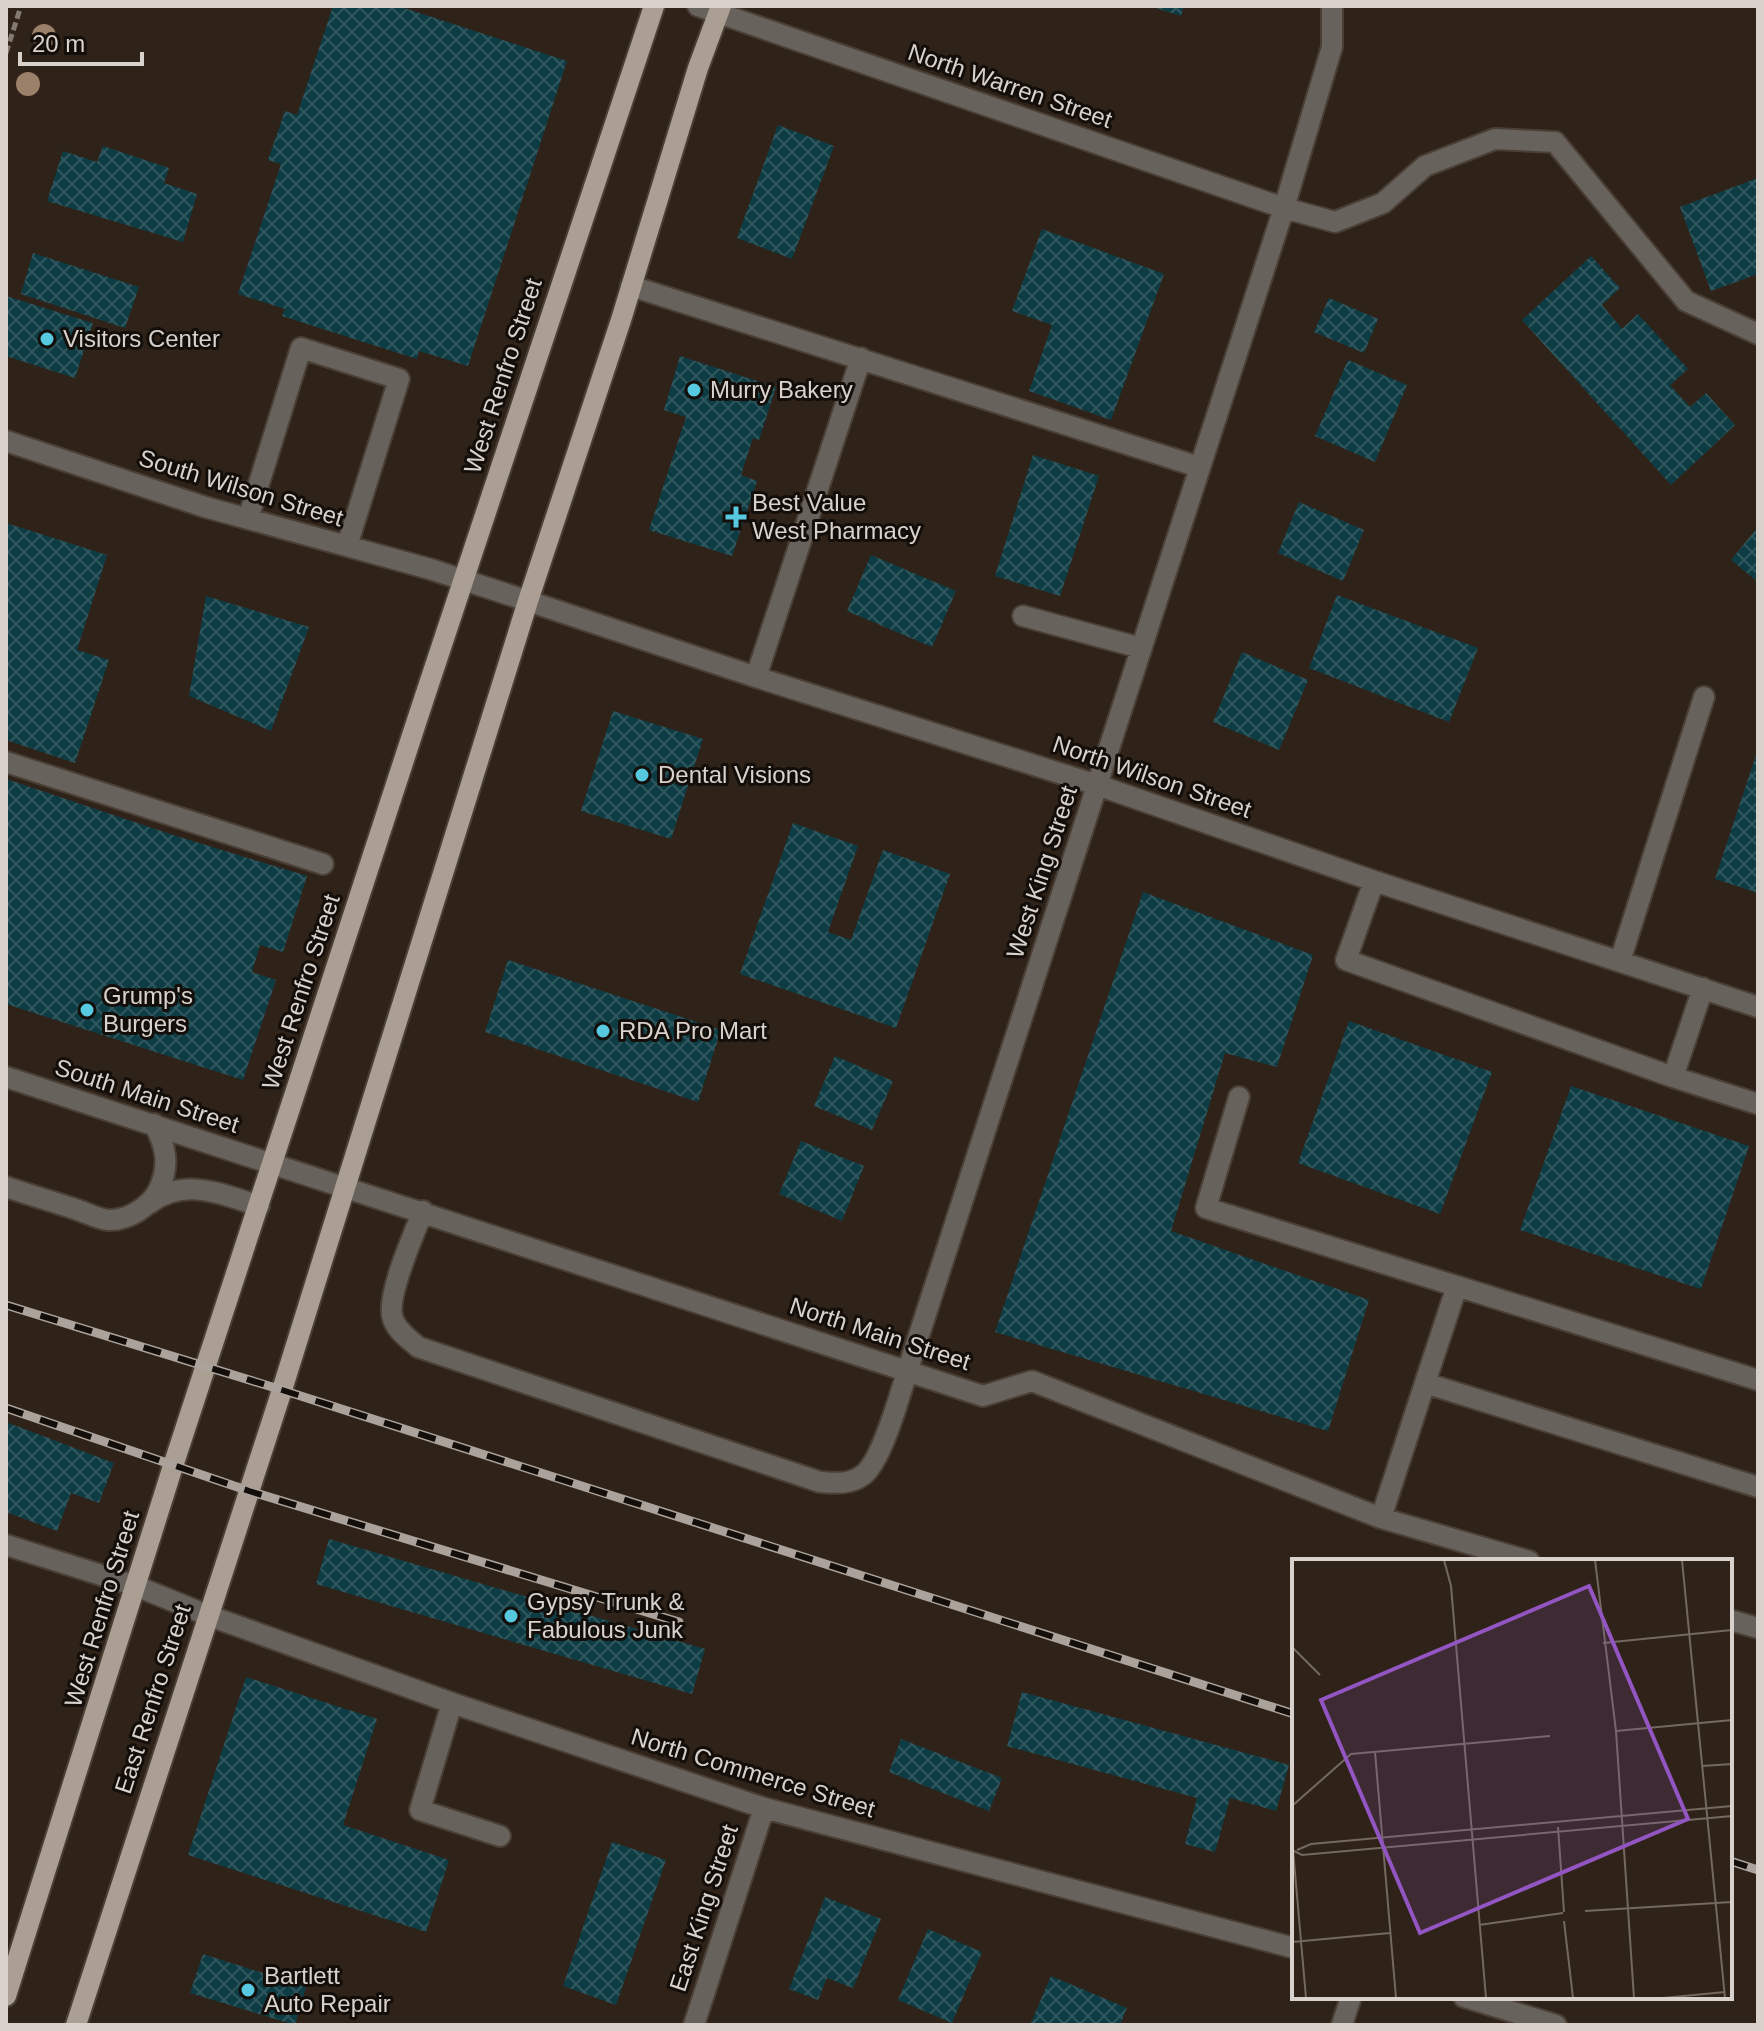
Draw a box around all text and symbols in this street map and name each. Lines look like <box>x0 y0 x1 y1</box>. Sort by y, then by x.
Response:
scale bar <box>20 16 142 66</box>
text: 20 m <box>32 30 85 57</box>
street label: North Warren Street <box>905 38 1116 133</box>
street label: West Renfro Street <box>458 275 547 477</box>
place label: Visitors Center <box>63 325 220 352</box>
marker: Visitors Center <box>38 330 56 348</box>
place label: Murry Bakery <box>710 376 853 403</box>
marker: Murry Bakery <box>685 381 703 399</box>
street label: South Wilson Street <box>136 444 347 532</box>
place label: Best Value West Pharmacy <box>752 489 921 544</box>
marker: Best Value West Pharmacy <box>727 508 745 526</box>
street label: North Wilson Street <box>1049 730 1255 823</box>
place label: Dental Visions <box>658 761 811 788</box>
marker: Dental Visions <box>633 766 651 784</box>
street label: West King Street <box>1001 782 1082 961</box>
street label: West Renfro Street <box>256 891 345 1093</box>
place label: Grump's Burgers <box>103 982 193 1037</box>
marker: Grump's Burgers <box>78 1001 96 1019</box>
place label: RDA Pro Mart <box>619 1017 767 1044</box>
marker: RDA Pro Mart <box>594 1022 612 1040</box>
street label: South Main Street <box>52 1053 243 1138</box>
street label: North Main Street <box>787 1292 974 1376</box>
street label: West Renfro Street <box>59 1507 144 1710</box>
inset map <box>1292 1559 1732 1999</box>
place label: Gypsy Trunk & Fabulous Junk <box>527 1588 684 1643</box>
street label: East Renfro Street <box>109 1600 196 1797</box>
marker: Gypsy Trunk & Fabulous Junk <box>502 1607 520 1625</box>
street label: North Commerce Street <box>628 1723 879 1823</box>
street label: East King Street <box>664 1821 743 1994</box>
place label: Bartlett Auto Repair <box>264 1962 391 2017</box>
marker: Bartlett Auto Repair <box>239 1981 257 1999</box>

